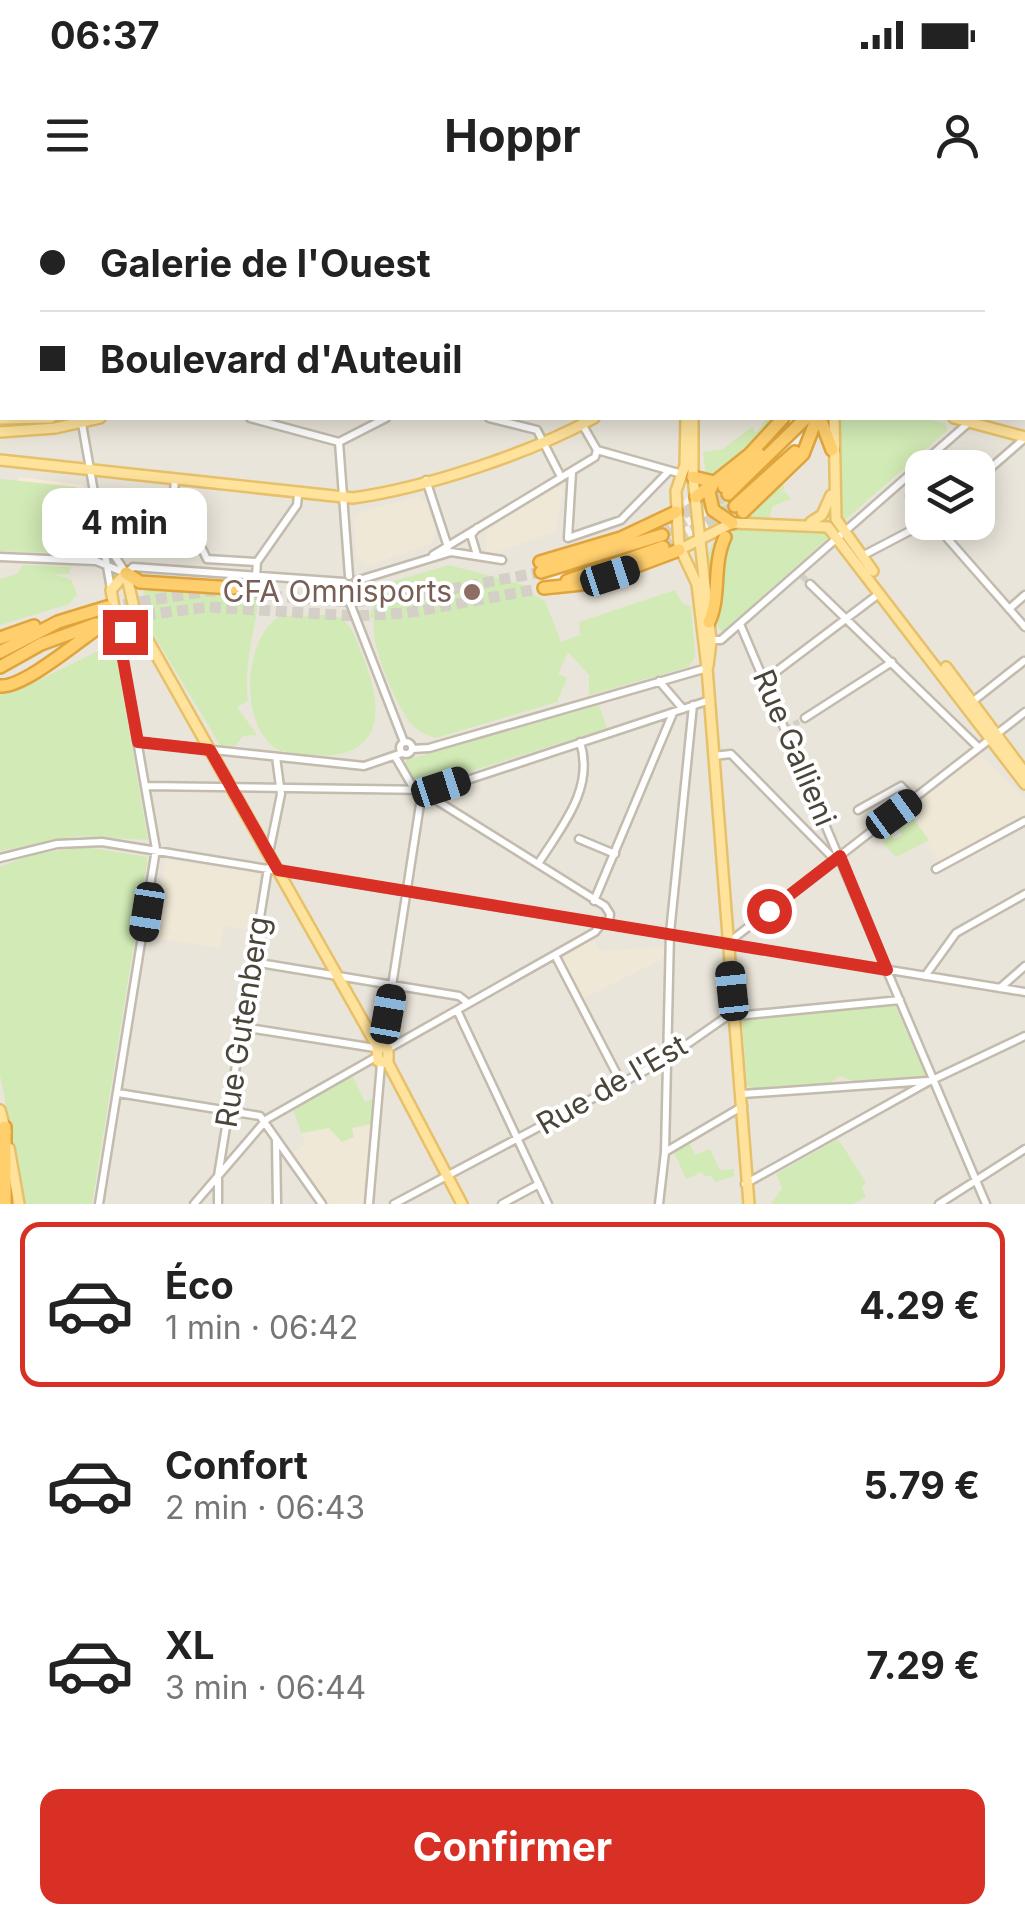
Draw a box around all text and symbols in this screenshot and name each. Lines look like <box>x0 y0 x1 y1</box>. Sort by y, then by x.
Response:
text: 06:37 <box>50 12 160 58</box>
icon: menu <box>40 108 95 163</box>
text: Hoppr <box>444 108 581 163</box>
icon: person <box>930 108 985 163</box>
text: Galerie de l'Ouest <box>100 240 431 286</box>
text: Boulevard d'Auteuil <box>100 336 463 382</box>
map controls <box>905 450 995 540</box>
button: layers <box>905 450 995 540</box>
callout: 4 min <box>42 487 208 557</box>
text: 4 min <box>81 503 168 542</box>
car <box>577 552 643 600</box>
place label: CFA Omnisports <box>222 573 452 609</box>
marker: CFA Omnisports <box>461 581 483 603</box>
route end <box>103 610 148 655</box>
street label: Rue Gallieni <box>746 664 844 831</box>
car <box>408 763 474 811</box>
car <box>861 784 927 844</box>
car <box>127 880 167 944</box>
route start <box>747 889 792 934</box>
street label: Rue Gutenberg <box>208 914 276 1130</box>
car <box>714 960 750 1022</box>
car <box>368 982 408 1046</box>
street label: Rue de l'Est <box>530 1027 693 1142</box>
icon: car <box>45 1260 135 1350</box>
text: Éco <box>165 1262 234 1308</box>
text: 4.29 € <box>859 1282 980 1328</box>
text: 1 min · 06:42 <box>165 1308 358 1347</box>
icon: car <box>45 1440 135 1530</box>
text: Confort <box>165 1442 308 1488</box>
text: 5.79 € <box>863 1462 980 1508</box>
text: 2 min · 06:43 <box>165 1488 365 1527</box>
icon: car <box>45 1620 135 1710</box>
text: XL <box>165 1622 215 1668</box>
text: 7.29 € <box>866 1642 980 1688</box>
text: 3 min · 06:44 <box>165 1668 366 1707</box>
button: Confirmer <box>40 1789 985 1904</box>

